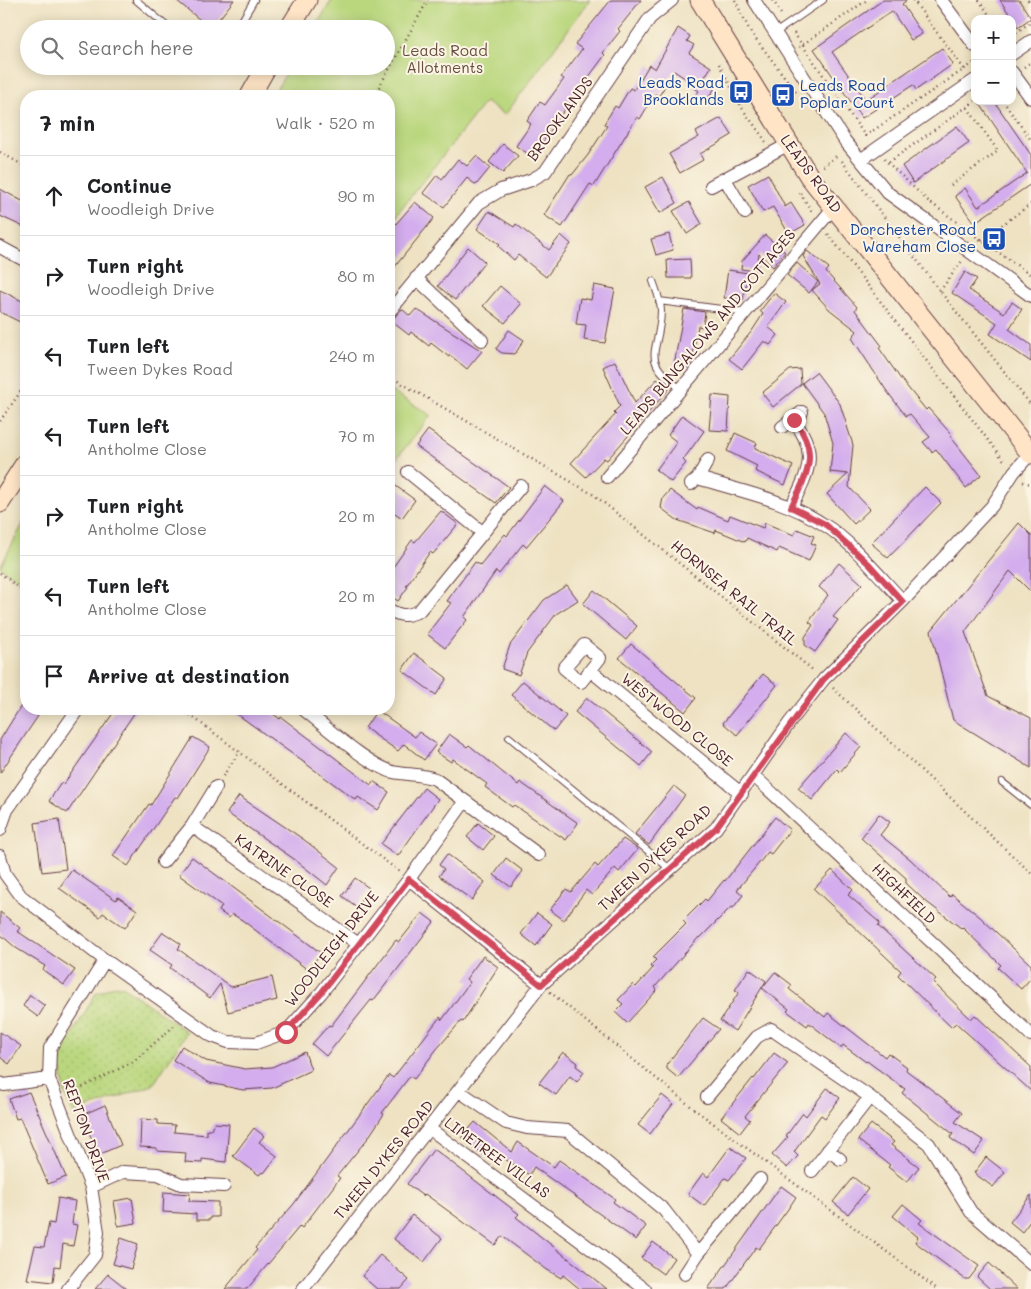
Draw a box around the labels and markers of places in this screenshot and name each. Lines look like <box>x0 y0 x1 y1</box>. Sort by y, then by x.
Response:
place label: Leads Road Brooklands <box>639 72 724 109</box>
place label: Leads Road Poplar Court <box>800 75 895 112</box>
bus stop icon: Leads Road Brooklands <box>728 79 754 105</box>
bus stop icon: Leads Road Poplar Court <box>770 82 796 108</box>
place label: Dorchester Road Wareham Close <box>850 219 976 256</box>
bus stop icon: Dorchester Road Wareham Close <box>981 226 1007 252</box>

